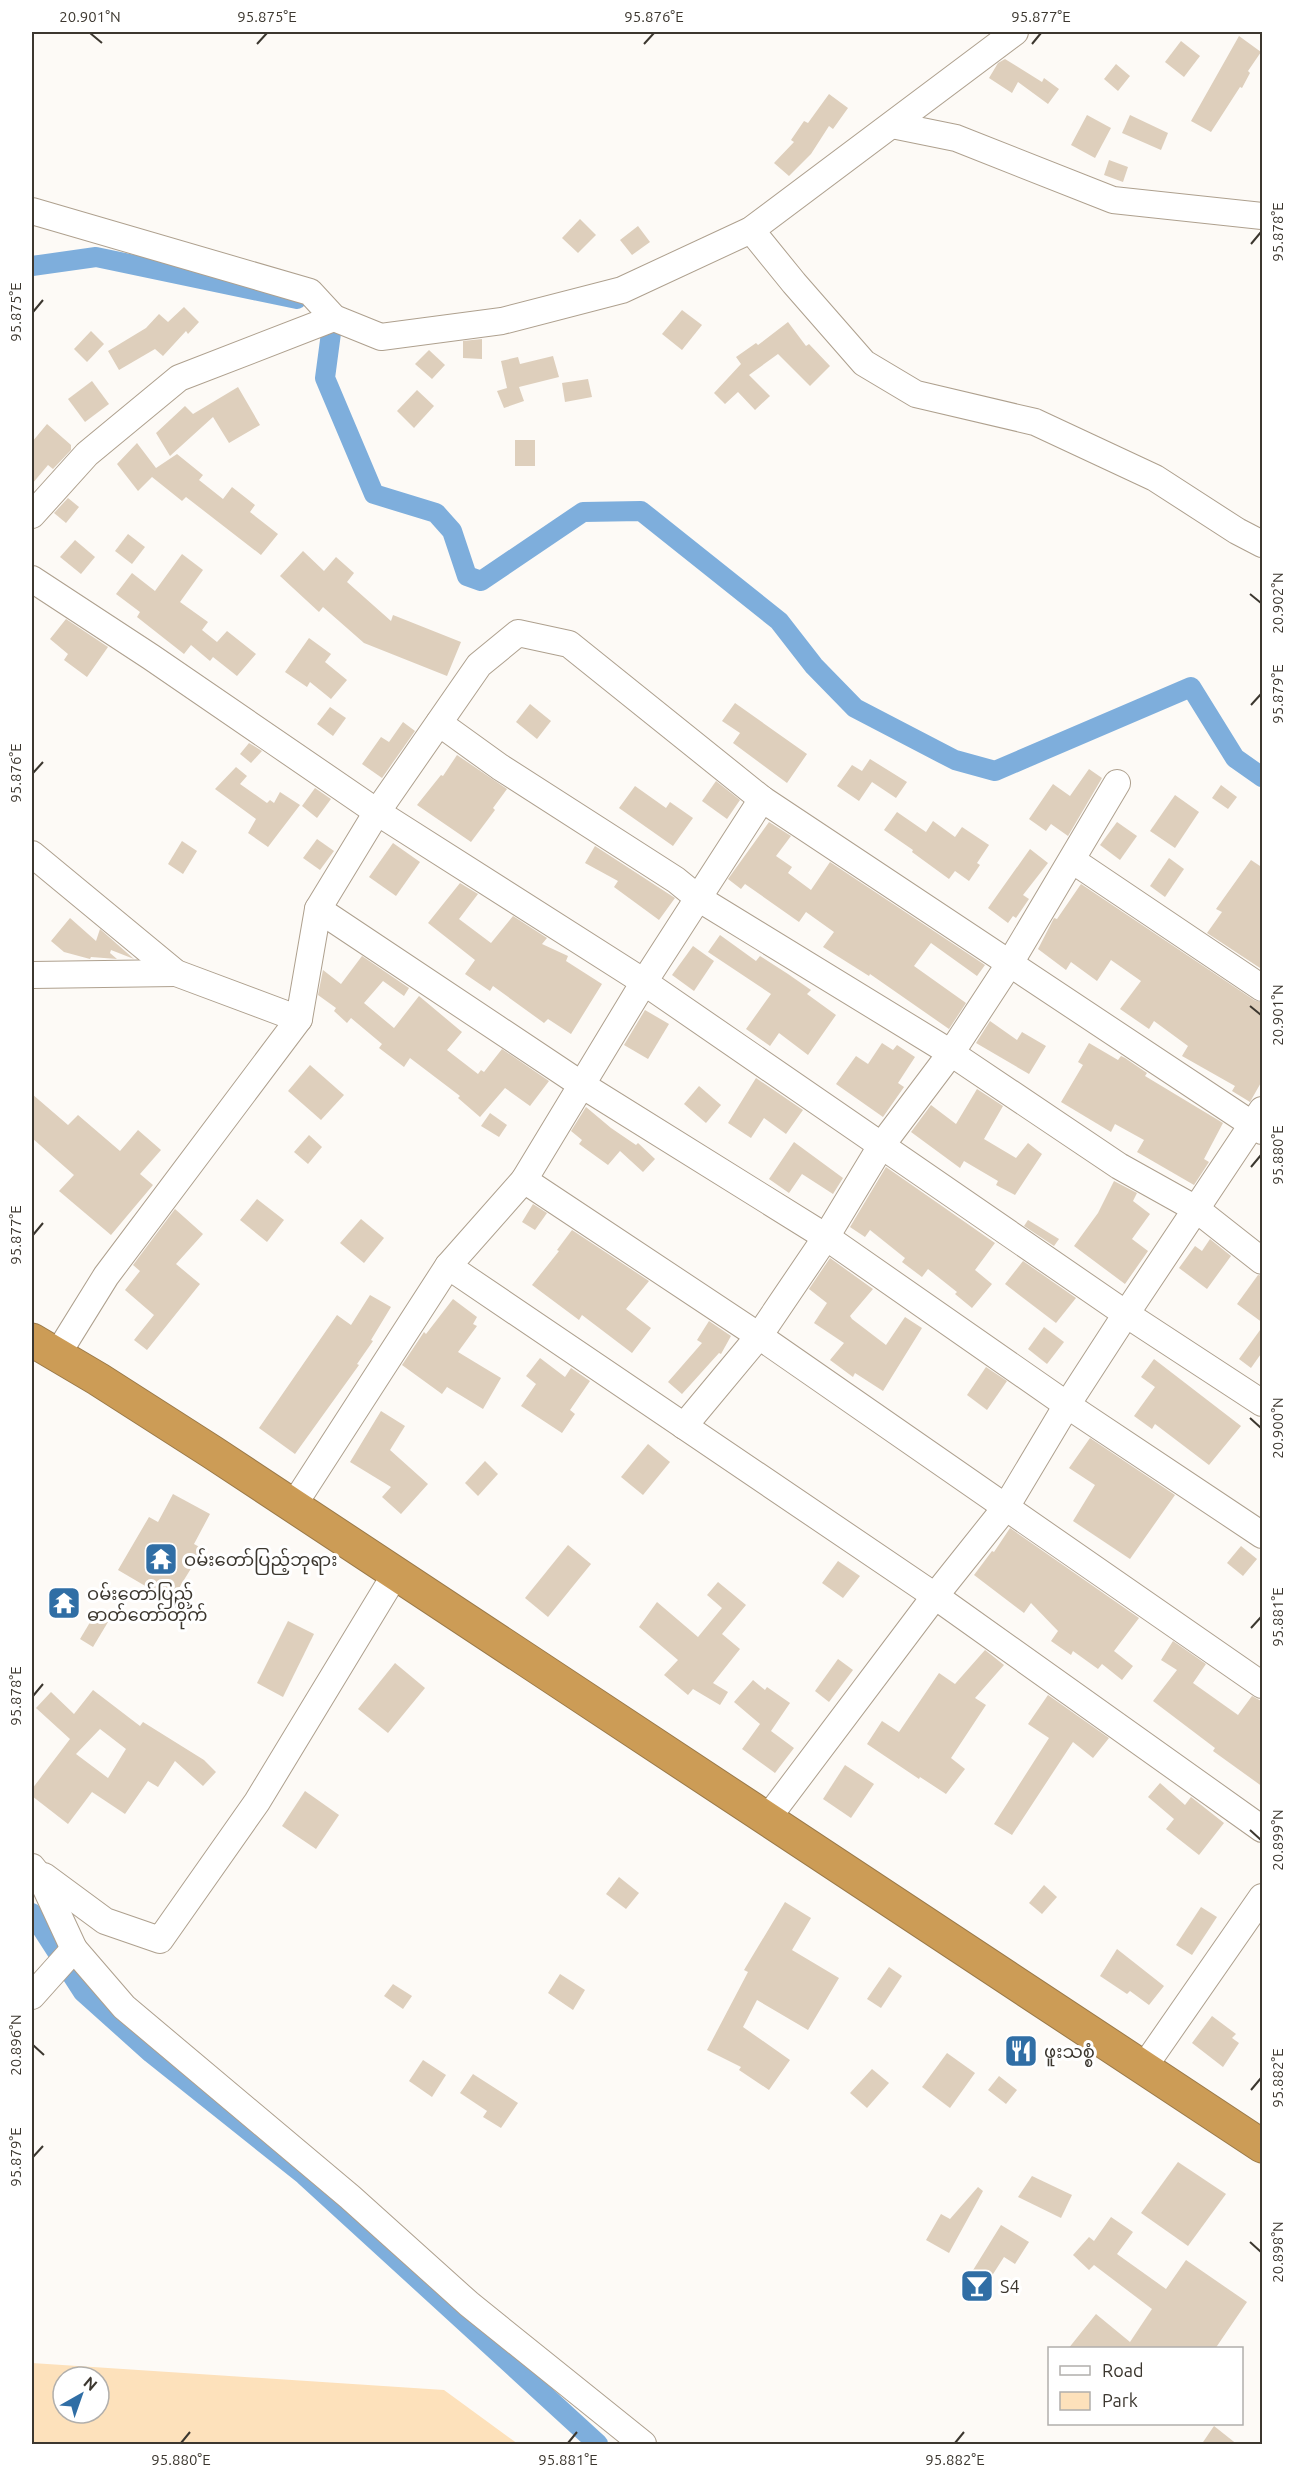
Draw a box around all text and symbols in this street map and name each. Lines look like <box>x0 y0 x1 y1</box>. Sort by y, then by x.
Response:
text: 20.901°N <box>59 8 121 25</box>
text: 95.875°E <box>237 8 297 25</box>
text: 95.876°E <box>624 8 684 25</box>
text: 95.877°E <box>1011 8 1071 25</box>
text: 95.878°E <box>1269 202 1286 262</box>
text: 95.875°E <box>7 282 24 342</box>
text: 20.902°N <box>1269 572 1286 634</box>
text: 95.879°E <box>1269 664 1286 724</box>
text: 95.876°E <box>7 743 24 803</box>
text: 20.901°N <box>1269 984 1286 1046</box>
text: 95.880°E <box>1269 1125 1286 1185</box>
text: 95.877°E <box>7 1205 24 1265</box>
text: 20.900°N <box>1269 1397 1286 1459</box>
temple icon: ဝမ်းတော်ပြည့်ဘုရား <box>143 1541 179 1577</box>
place label: ဝမ်းတော်ပြည့်ဘုရား <box>184 1547 337 1575</box>
place label: ဝမ်းတော်ပြည့် ဓာတ်တော်တိုက် <box>87 1581 208 1630</box>
temple icon: ဝမ်းတော်ပြည့် ဓာတ်တော်တိုက် <box>46 1585 82 1621</box>
text: 95.881°E <box>1269 1587 1286 1647</box>
text: 95.878°E <box>7 1666 24 1726</box>
text: 20.899°N <box>1269 1809 1286 1871</box>
text: 20.896°N <box>7 2014 24 2076</box>
restaurant icon: ဖူးသစ္စံ <box>1003 2033 1039 2069</box>
place label: ဖူးသစ္စံ <box>1044 2041 1095 2067</box>
text: 95.882°E <box>1269 2048 1286 2108</box>
text: 95.879°E <box>7 2127 24 2187</box>
text: 20.898°N <box>1269 2221 1286 2283</box>
bar icon: S4 <box>959 2268 995 2304</box>
place label: S4 <box>1000 2276 1020 2296</box>
legend <box>1048 2347 1243 2425</box>
text: Road <box>1102 2360 1144 2380</box>
north arrow <box>51 2365 111 2425</box>
text: N <box>80 2373 101 2394</box>
text: Park <box>1102 2390 1138 2410</box>
text: 95.880°E <box>151 2451 211 2468</box>
text: 95.881°E <box>538 2451 598 2468</box>
text: 95.882°E <box>925 2451 985 2468</box>

